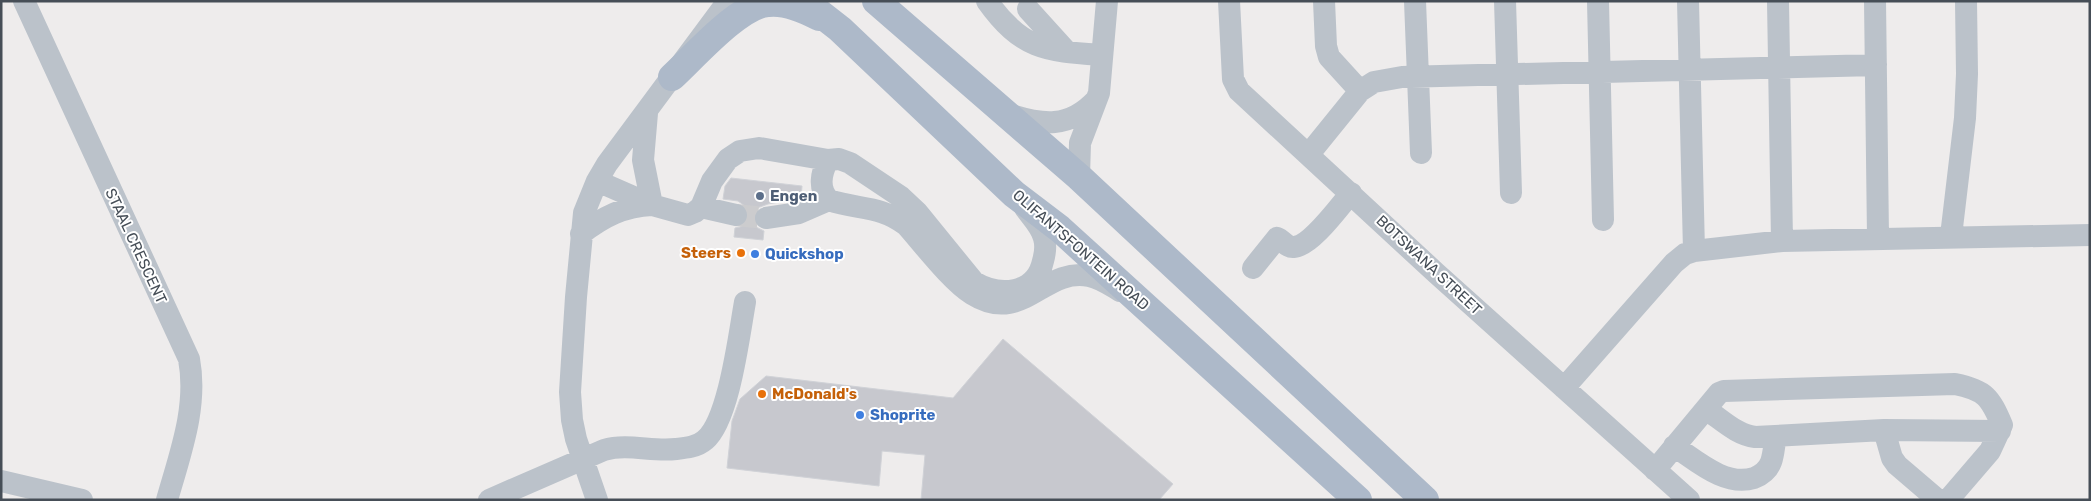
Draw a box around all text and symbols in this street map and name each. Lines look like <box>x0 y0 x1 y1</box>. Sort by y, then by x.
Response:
street label: STAAL CRESCENT <box>101 186 171 307</box>
street label: OLIFANTSFONTEIN ROAD <box>1009 186 1153 314</box>
place label: Engen <box>770 187 817 205</box>
marker: Engen <box>754 190 766 202</box>
street label: BOTSWANA STREET <box>1372 211 1486 319</box>
place label: Steers <box>681 244 731 262</box>
place label: Quickshop <box>765 245 844 263</box>
marker: Steers <box>735 247 747 259</box>
marker: Quickshop <box>749 248 761 260</box>
place label: McDonald's <box>772 385 857 403</box>
marker: McDonald's <box>756 388 768 400</box>
place label: Shoprite <box>870 406 935 424</box>
marker: Shoprite <box>854 409 866 421</box>

